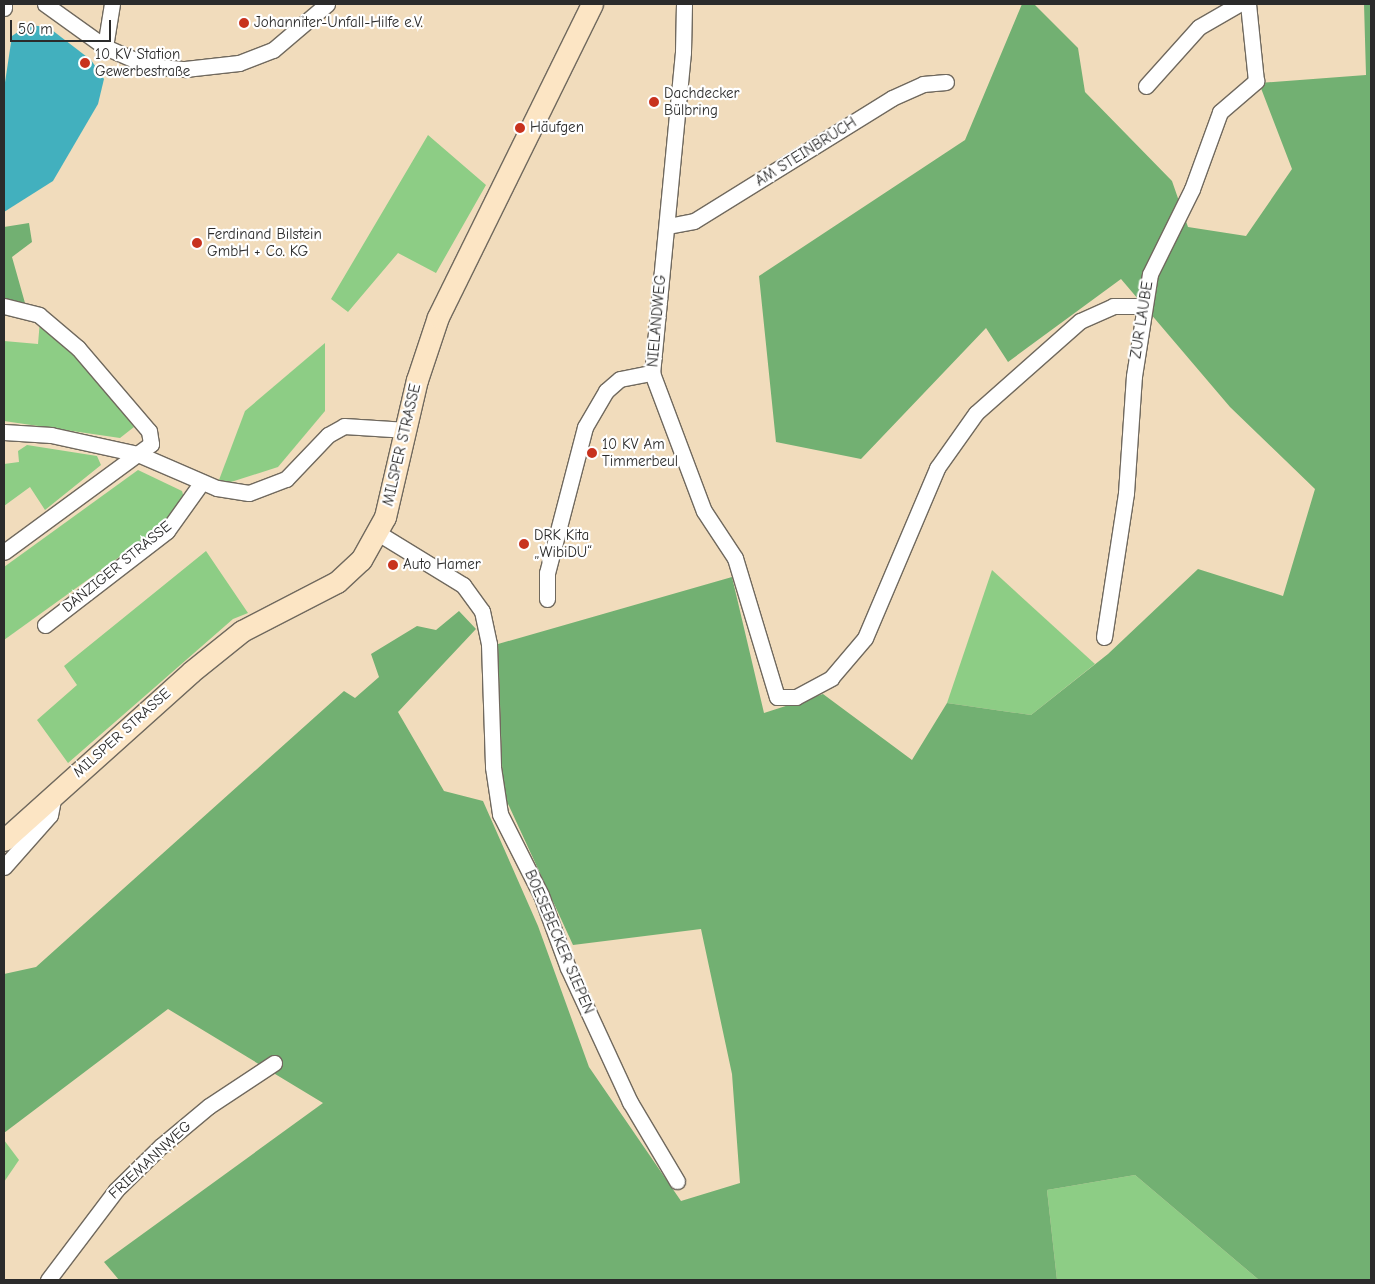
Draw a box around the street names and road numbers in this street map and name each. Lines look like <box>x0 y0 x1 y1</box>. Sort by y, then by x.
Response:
street label: AM STEINBRUCH <box>752 114 860 190</box>
street label: NIELANDWEG <box>644 274 670 368</box>
street label: ZUR LAUBE <box>1127 280 1157 360</box>
street label: MILSPER STRASSE <box>379 382 425 508</box>
street label: DANZIGER STRASSE <box>59 517 175 617</box>
street label: MILSPER STRASSE <box>70 684 174 782</box>
street label: BOESEBECKER SIEPEN <box>521 867 597 1017</box>
street label: FRIEMANNWEG <box>105 1117 195 1203</box>

